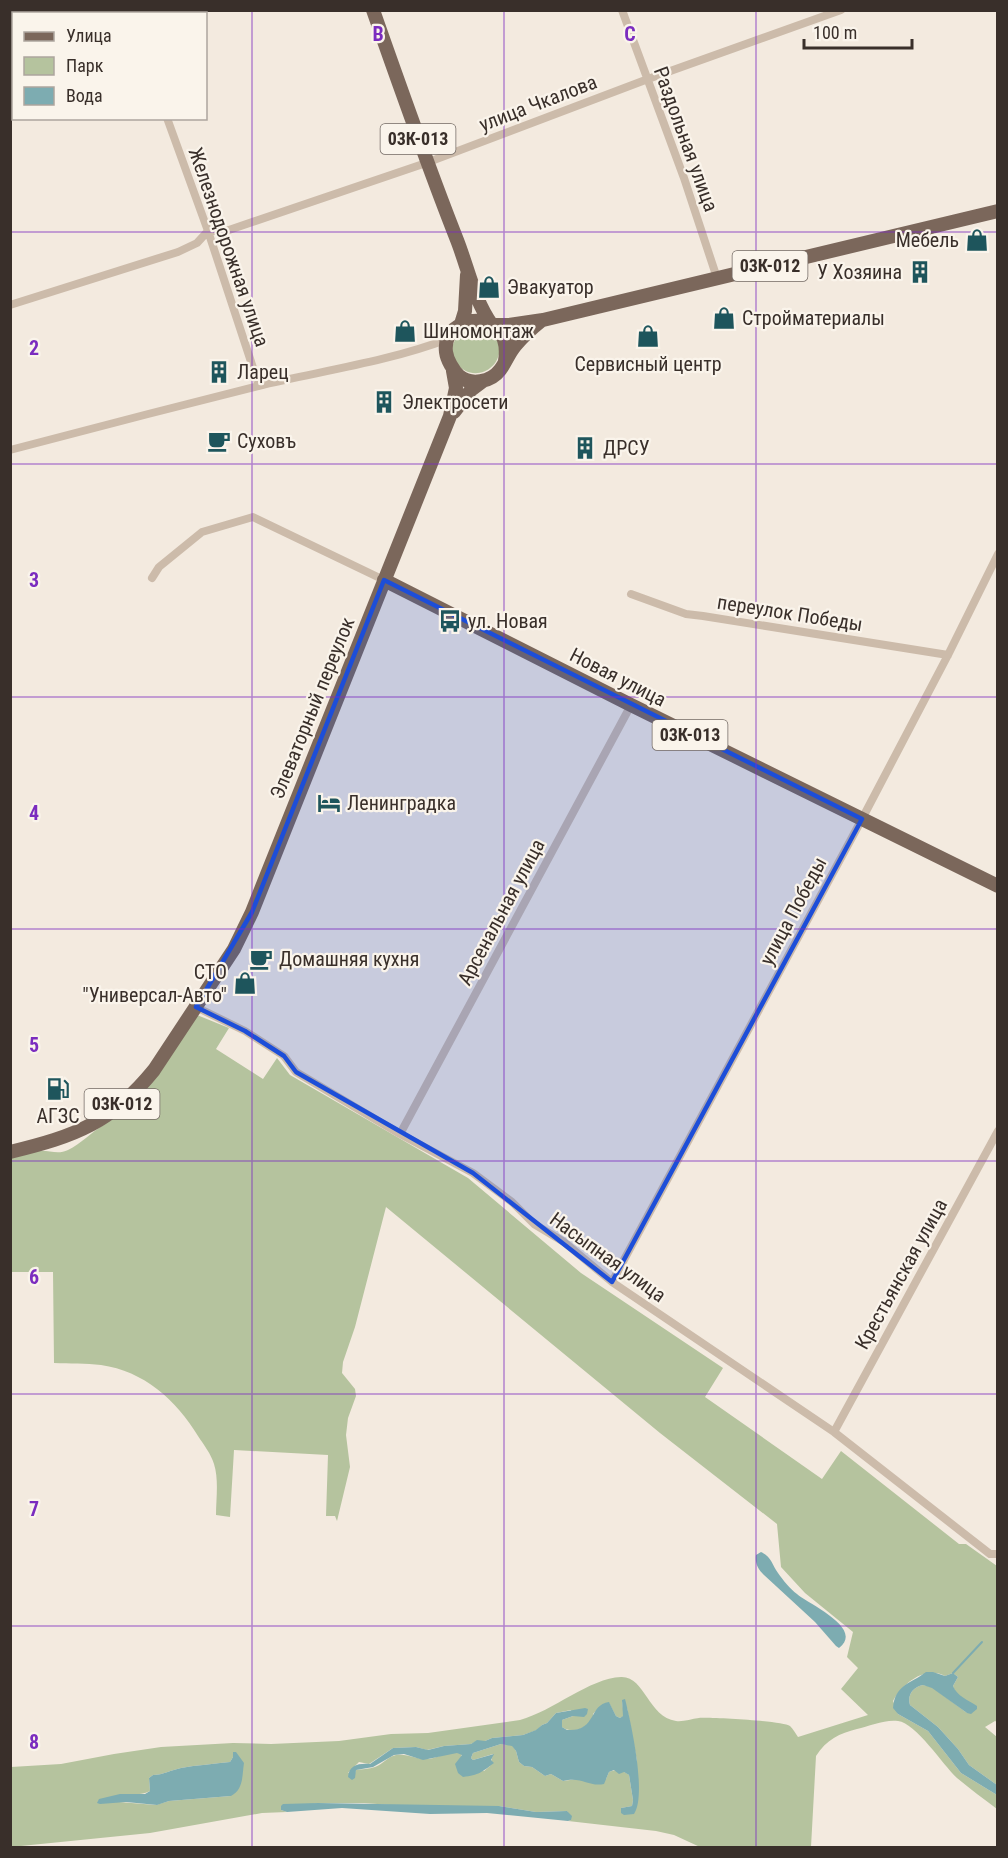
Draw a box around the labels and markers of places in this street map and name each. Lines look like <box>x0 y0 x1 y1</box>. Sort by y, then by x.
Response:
shop icon: Мебель <box>964 227 990 253</box>
place label: Мебель <box>896 228 959 252</box>
building icon: У Хозяина <box>907 259 933 285</box>
place label: У Хозяина <box>817 260 902 284</box>
shop icon: Эвакуатор <box>476 274 502 300</box>
place label: Эвакуатор <box>507 275 594 299</box>
shop icon: Стройматериалы <box>711 305 737 331</box>
place label: Стройматериалы <box>742 306 885 330</box>
shop icon: Шиномонтаж <box>392 318 418 344</box>
place label: Шиномонтаж <box>423 319 534 343</box>
shop icon: Сервисный центр <box>635 323 661 349</box>
place label: Сервисный центр <box>574 352 722 376</box>
building icon: Ларец <box>206 359 232 385</box>
place label: Ларец <box>237 360 289 384</box>
building icon: Электросети <box>371 389 397 415</box>
place label: Электросети <box>402 390 508 414</box>
cafe icon: Суховъ <box>206 428 232 454</box>
place label: Суховъ <box>237 429 296 453</box>
building icon: ДРСУ <box>572 435 598 461</box>
place label: ДРСУ <box>603 436 650 460</box>
bus stop icon: ул. Новая <box>437 608 463 634</box>
place label: ул. Новая <box>468 609 548 633</box>
hotel icon: Ленинградка <box>316 790 342 816</box>
place label: Ленинградка <box>347 791 456 815</box>
cafe icon: Домашняя кухня <box>248 946 274 972</box>
place label: Домашняя кухня <box>279 947 419 971</box>
place label: СТО "Универсал-Авто" <box>82 960 227 1007</box>
shop icon: СТО "Универсал-Авто" <box>232 970 258 996</box>
fuel station icon: АГЗС <box>45 1076 71 1102</box>
place label: АГЗС <box>37 1104 80 1128</box>

